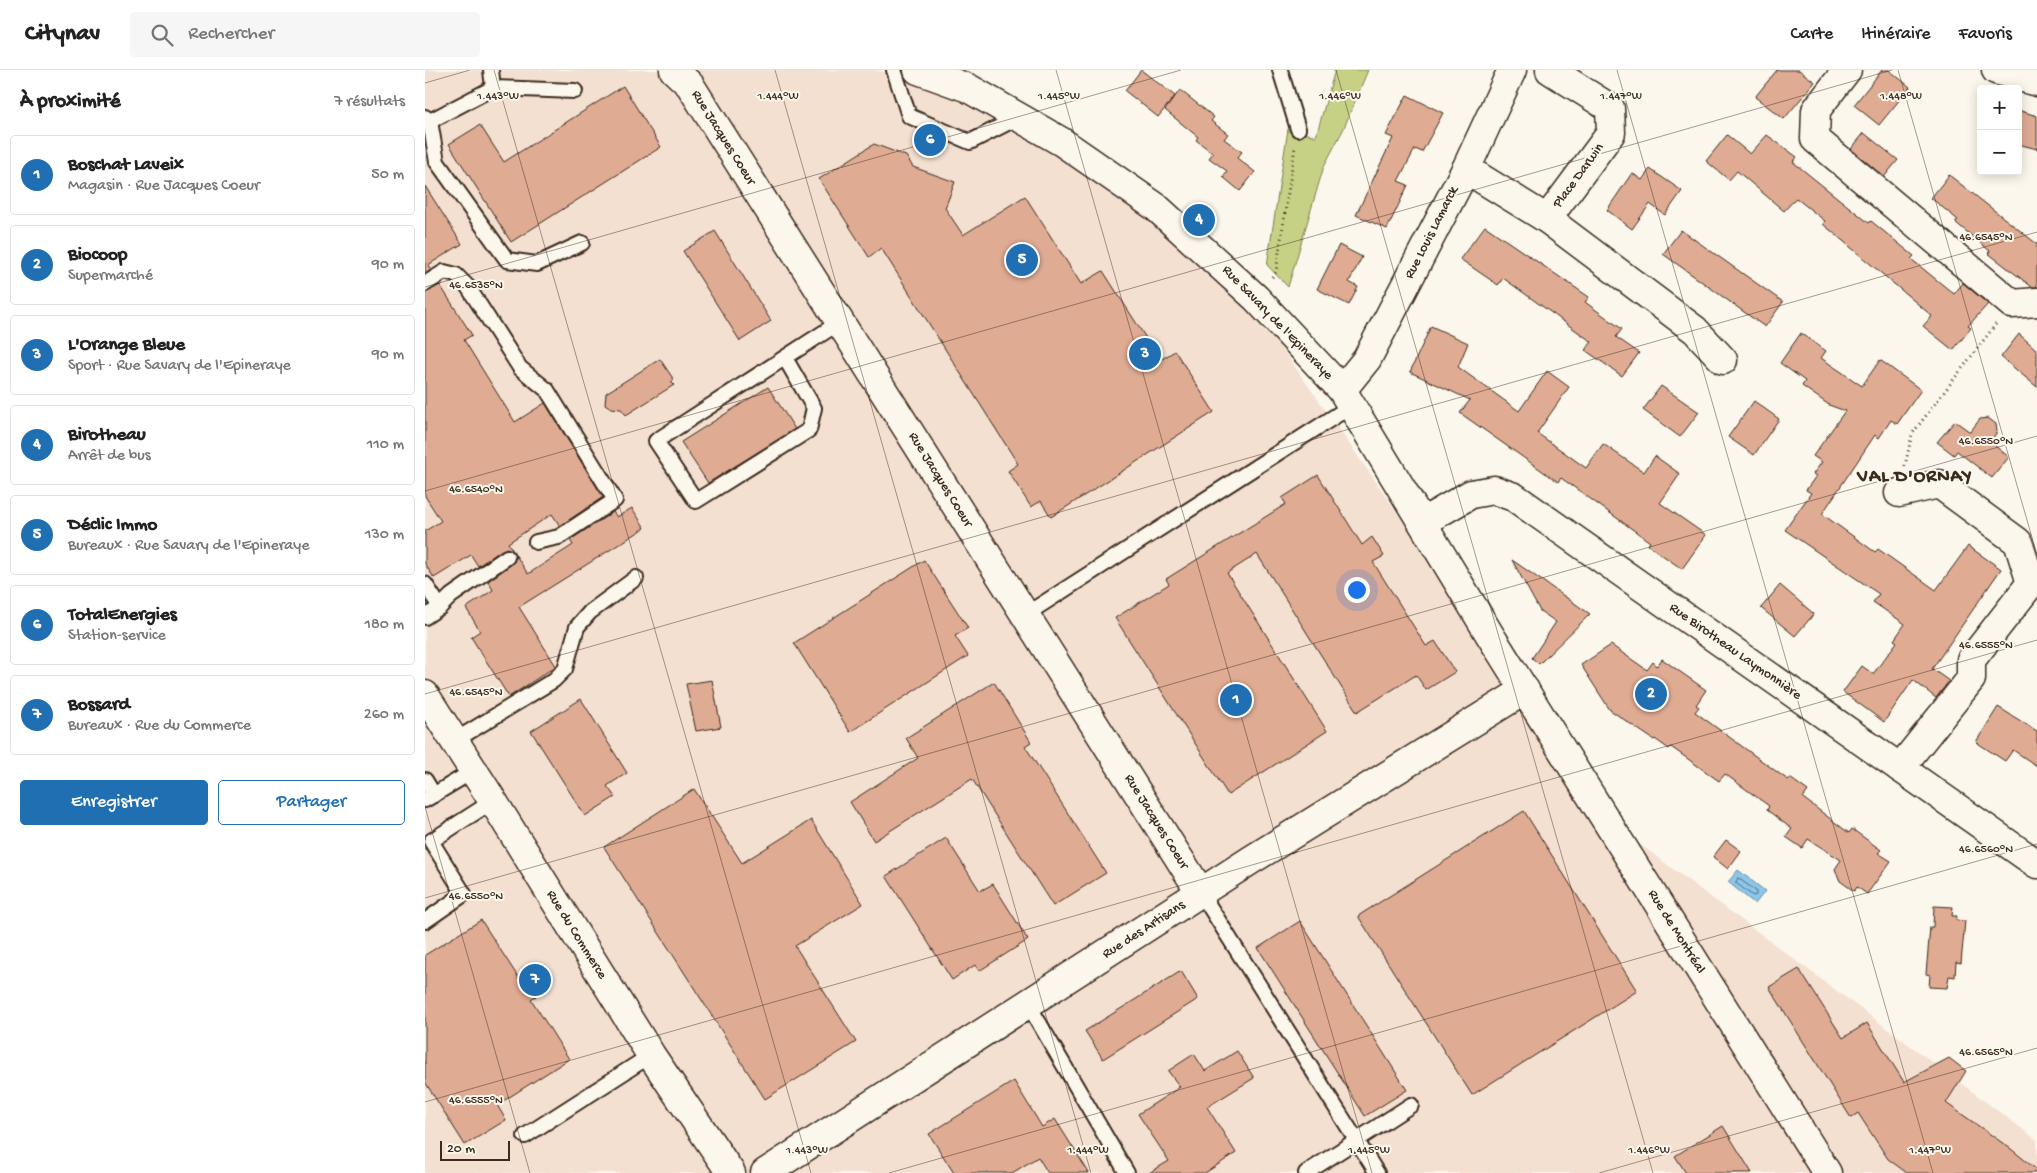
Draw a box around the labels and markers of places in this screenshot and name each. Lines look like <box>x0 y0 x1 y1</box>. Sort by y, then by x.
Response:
pin: 6 <box>914 121 946 159</box>
pin: 4 <box>1183 201 1215 239</box>
pin: 5 <box>1006 241 1038 279</box>
pin: 3 <box>1129 335 1161 373</box>
pin: 2 <box>1635 675 1667 713</box>
pin: 1 <box>1220 681 1252 719</box>
pin: 7 <box>519 961 551 999</box>

